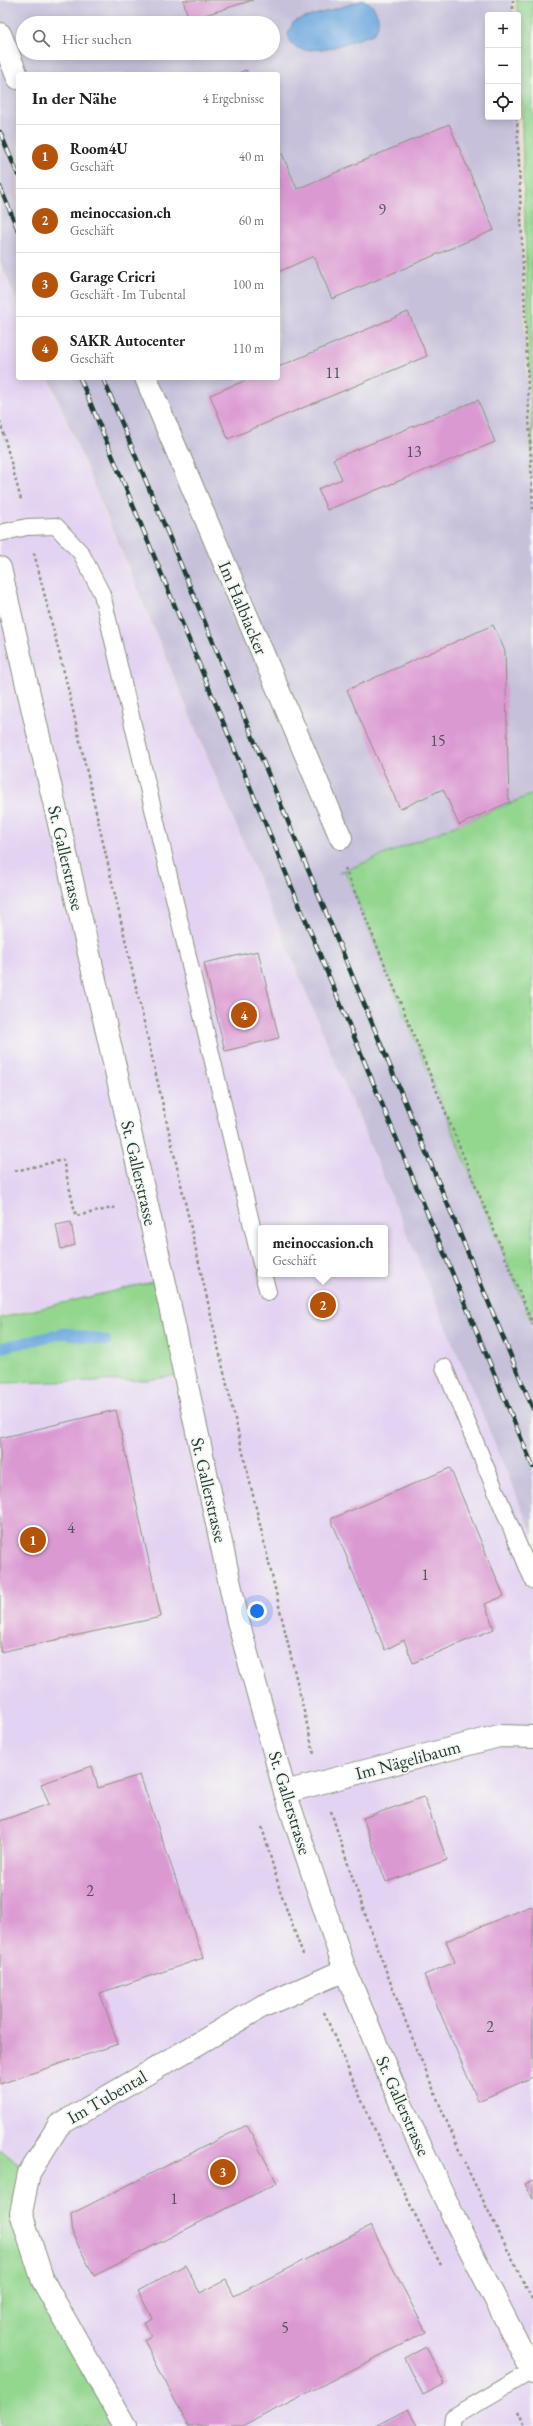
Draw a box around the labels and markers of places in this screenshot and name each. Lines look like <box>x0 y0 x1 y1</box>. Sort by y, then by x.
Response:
pin: 4 <box>231 1000 257 1030</box>
pin: 2 <box>310 1290 336 1320</box>
pin: 1 <box>20 1525 46 1555</box>
pin: 3 <box>210 2157 236 2187</box>

